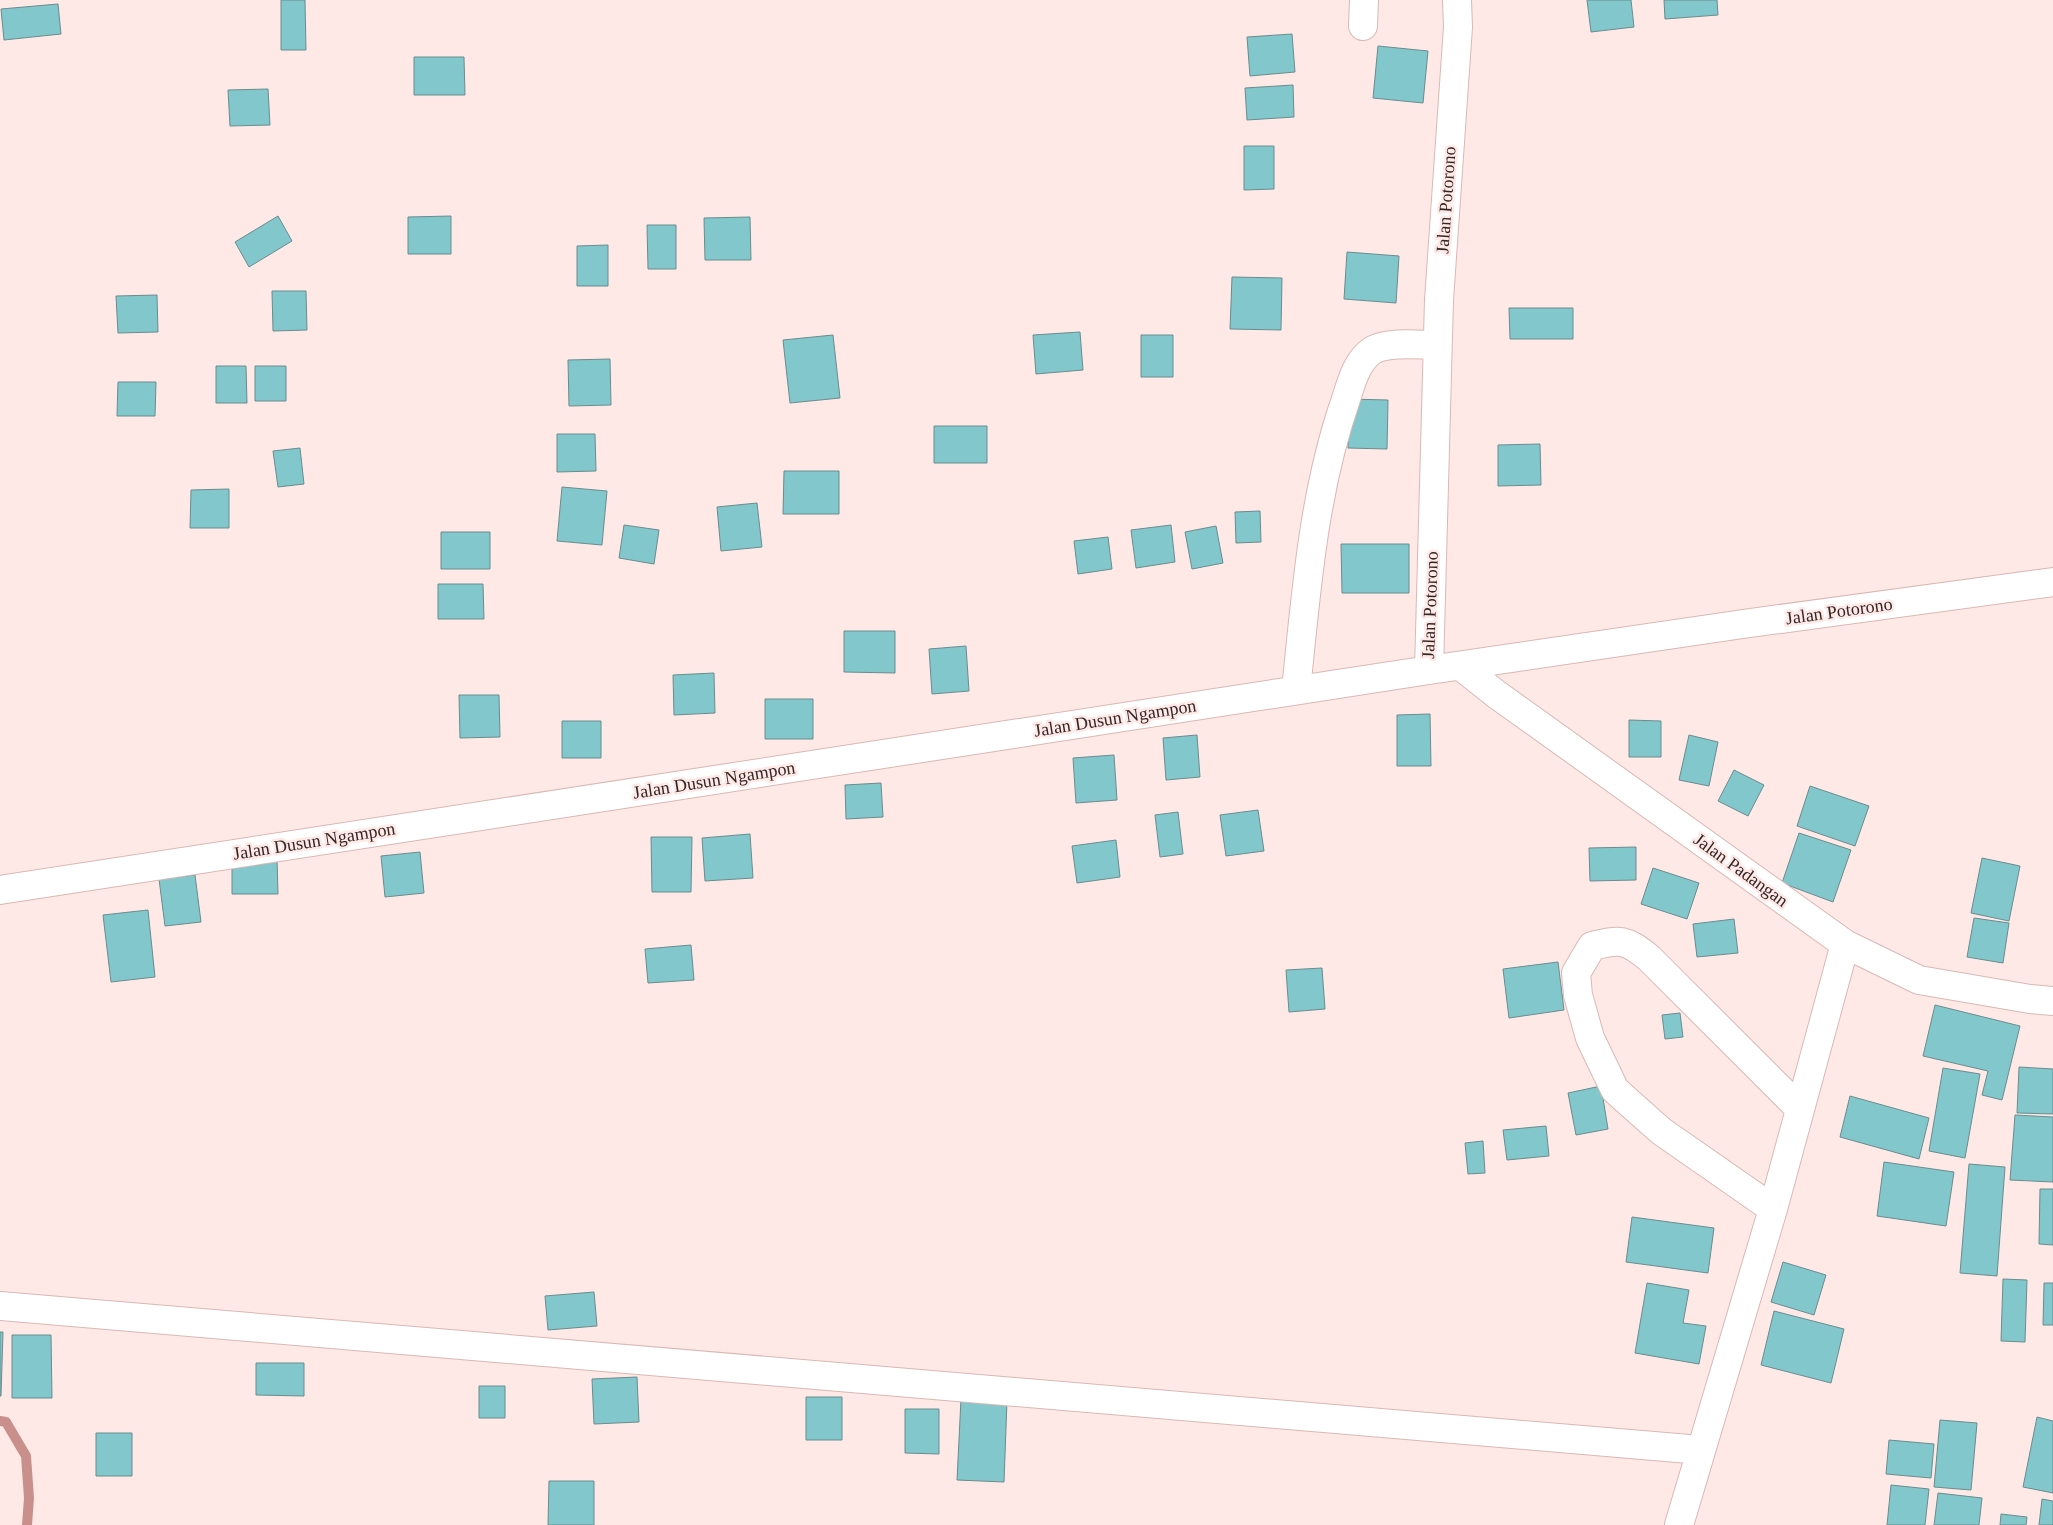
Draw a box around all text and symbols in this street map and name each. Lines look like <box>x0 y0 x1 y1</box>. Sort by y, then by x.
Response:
street label: Jalan Potorono <box>1432 146 1460 254</box>
street label: Jalan Potorono <box>1418 551 1442 659</box>
street label: Jalan Potorono <box>1784 594 1894 628</box>
street label: Jalan Dusun Ngampon <box>1032 695 1198 741</box>
street label: Jalan Dusun Ngampon <box>631 757 797 803</box>
street label: Jalan Dusun Ngampon <box>231 818 397 864</box>
street label: Jalan Padangan <box>1690 829 1792 911</box>

